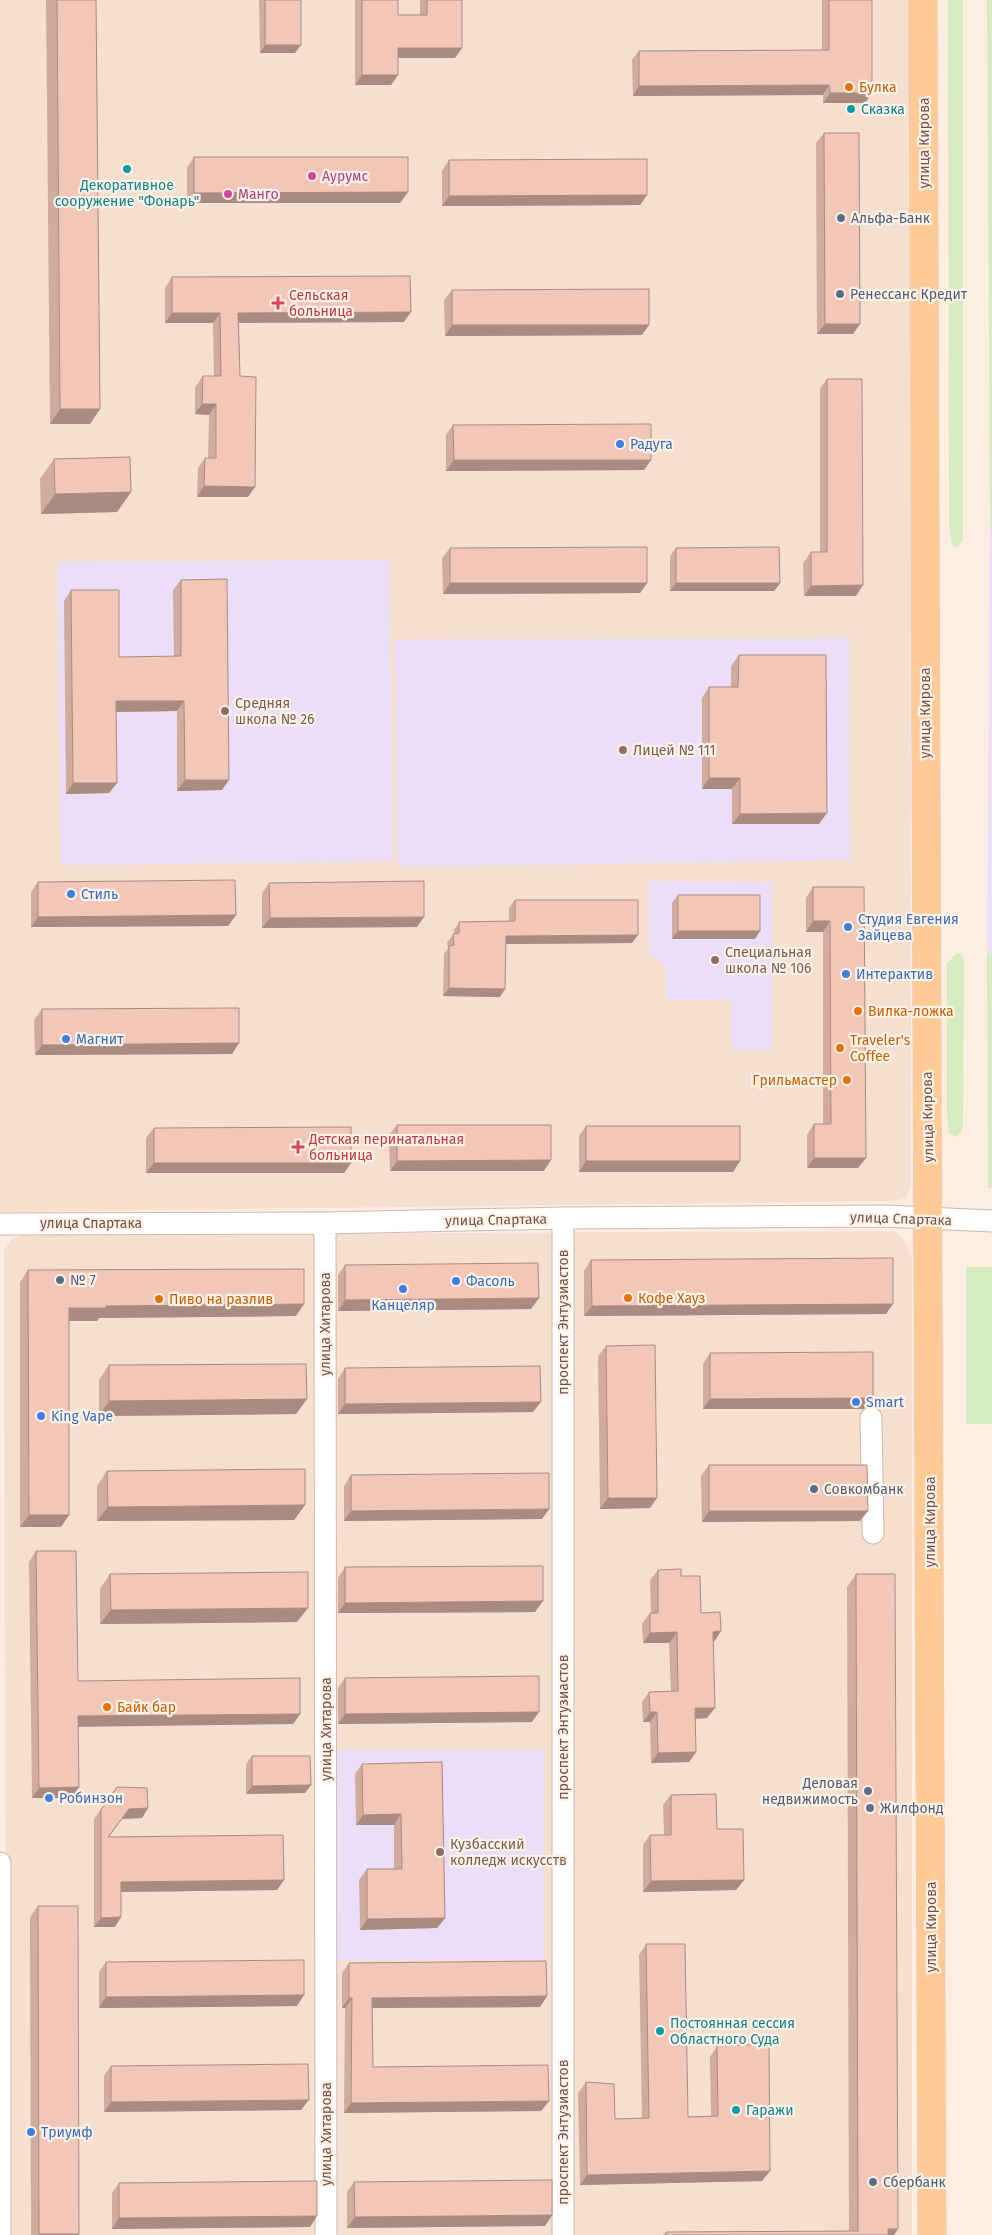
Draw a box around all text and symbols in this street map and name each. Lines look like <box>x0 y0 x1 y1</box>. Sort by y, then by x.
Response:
place label: Булка <box>859 79 897 96</box>
marker: Булка <box>843 81 855 93</box>
street label: улица Кирова <box>916 97 933 189</box>
place label: Сказка <box>861 101 905 118</box>
marker: Сказка <box>845 103 857 115</box>
marker: Декоративное сооружение "Фонарь" <box>121 163 133 175</box>
place label: Аурумс <box>322 168 368 185</box>
marker: Аурумс <box>306 170 318 182</box>
place label: Декоративное сооружение "Фонарь" <box>55 177 199 210</box>
place label: Манго <box>238 186 279 203</box>
marker: Манго <box>222 188 234 200</box>
place label: Альфа-Банк <box>851 210 931 227</box>
marker: Альфа-Банк <box>835 212 847 224</box>
place label: Ренессанс Кредит <box>850 286 968 303</box>
place label: Сельская больница <box>289 287 353 320</box>
marker: Ренессанс Кредит <box>834 288 846 300</box>
marker: Сельская больница <box>271 296 285 310</box>
place label: Радуга <box>630 436 673 453</box>
marker: Радуга <box>614 438 626 450</box>
street label: улица Кирова <box>917 667 934 759</box>
place label: Средняя школа № 26 <box>235 695 315 728</box>
marker: Средняя школа № 26 <box>219 705 231 717</box>
place label: Лицей № 111 <box>633 742 716 759</box>
marker: Лицей № 111 <box>617 744 629 756</box>
place label: Стиль <box>81 886 118 903</box>
marker: Стиль <box>65 888 77 900</box>
place label: Студия Евгения Зайцева <box>858 911 959 944</box>
marker: Студия Евгения Зайцева <box>842 921 854 933</box>
place label: Специальная школа № 106 <box>725 944 812 977</box>
marker: Специальная школа № 106 <box>709 954 721 966</box>
place label: Интерактив <box>856 966 933 983</box>
marker: Интерактив <box>840 968 852 980</box>
place label: Вилка-ложка <box>868 1003 954 1020</box>
marker: Вилка-ложка <box>852 1005 864 1017</box>
place label: Магнит <box>76 1031 124 1048</box>
place label: Traveler's Coffee <box>850 1032 911 1065</box>
marker: Магнит <box>60 1033 72 1045</box>
marker: Traveler's Coffee <box>834 1042 846 1054</box>
street label: улица Кирова <box>919 1071 937 1163</box>
place label: Грильмастер <box>752 1072 837 1089</box>
marker: Грильмастер <box>841 1074 853 1086</box>
place label: Детская перинатальная больница <box>308 1131 464 1164</box>
marker: Детская перинатальная больница <box>291 1140 305 1154</box>
street label: улица Спартака <box>850 1209 952 1229</box>
street label: улица Спартака <box>445 1211 547 1229</box>
street label: улица Спартака <box>40 1215 142 1232</box>
street label: проспект Энтузиастов <box>555 1249 572 1395</box>
place label: № 7 <box>70 1272 96 1289</box>
street label: улица Хитарова <box>317 1272 334 1376</box>
place label: Фасоль <box>466 1273 515 1290</box>
marker: № 7 <box>54 1274 66 1286</box>
marker: Фасоль <box>450 1275 462 1287</box>
marker: Канцеляр <box>397 1283 409 1295</box>
place label: Кофе Хауз <box>638 1290 706 1307</box>
place label: Пиво на разлив <box>169 1291 273 1308</box>
marker: Кофе Хауз <box>622 1292 634 1304</box>
marker: Пиво на разлив <box>153 1293 165 1305</box>
place label: Канцеляр <box>371 1297 435 1314</box>
place label: Smart <box>866 1394 905 1411</box>
marker: Smart <box>850 1396 862 1408</box>
place label: King Vape <box>51 1408 113 1425</box>
marker: King Vape <box>35 1410 47 1422</box>
street label: улица Кирова <box>922 1476 939 1568</box>
place label: Совкомбанк <box>824 1481 904 1498</box>
marker: Совкомбанк <box>808 1483 820 1495</box>
street label: проспект Энтузиастов <box>555 1654 572 1800</box>
street label: улица Хитарова <box>318 1677 335 1781</box>
place label: Байк бар <box>117 1699 176 1716</box>
marker: Байк бар <box>101 1701 113 1713</box>
place label: Деловая недвижимость <box>762 1775 858 1808</box>
marker: Деловая недвижимость <box>862 1785 874 1797</box>
place label: Робинзон <box>59 1790 123 1807</box>
marker: Робинзон <box>43 1792 55 1804</box>
place label: Жилфонд <box>880 1800 944 1817</box>
marker: Жилфонд <box>864 1802 876 1814</box>
place label: Кузбасский колледж искусств <box>450 1836 567 1869</box>
marker: Кузбасский колледж искусств <box>434 1846 446 1858</box>
street label: улица Кирова <box>923 1881 940 1973</box>
place label: Постоянная сессия Областного Суда <box>670 2015 795 2048</box>
marker: Постоянная сессия Областного Суда <box>654 2025 666 2037</box>
street label: проспект Энтузиастов <box>555 2059 572 2205</box>
street label: улица Хитарова <box>318 2082 335 2186</box>
place label: Гаражи <box>746 2102 794 2119</box>
marker: Гаражи <box>730 2104 742 2116</box>
place label: Триумф <box>41 2124 93 2141</box>
marker: Триумф <box>25 2126 37 2138</box>
place label: Сбербанк <box>883 2174 947 2191</box>
marker: Сбербанк <box>867 2176 879 2188</box>

